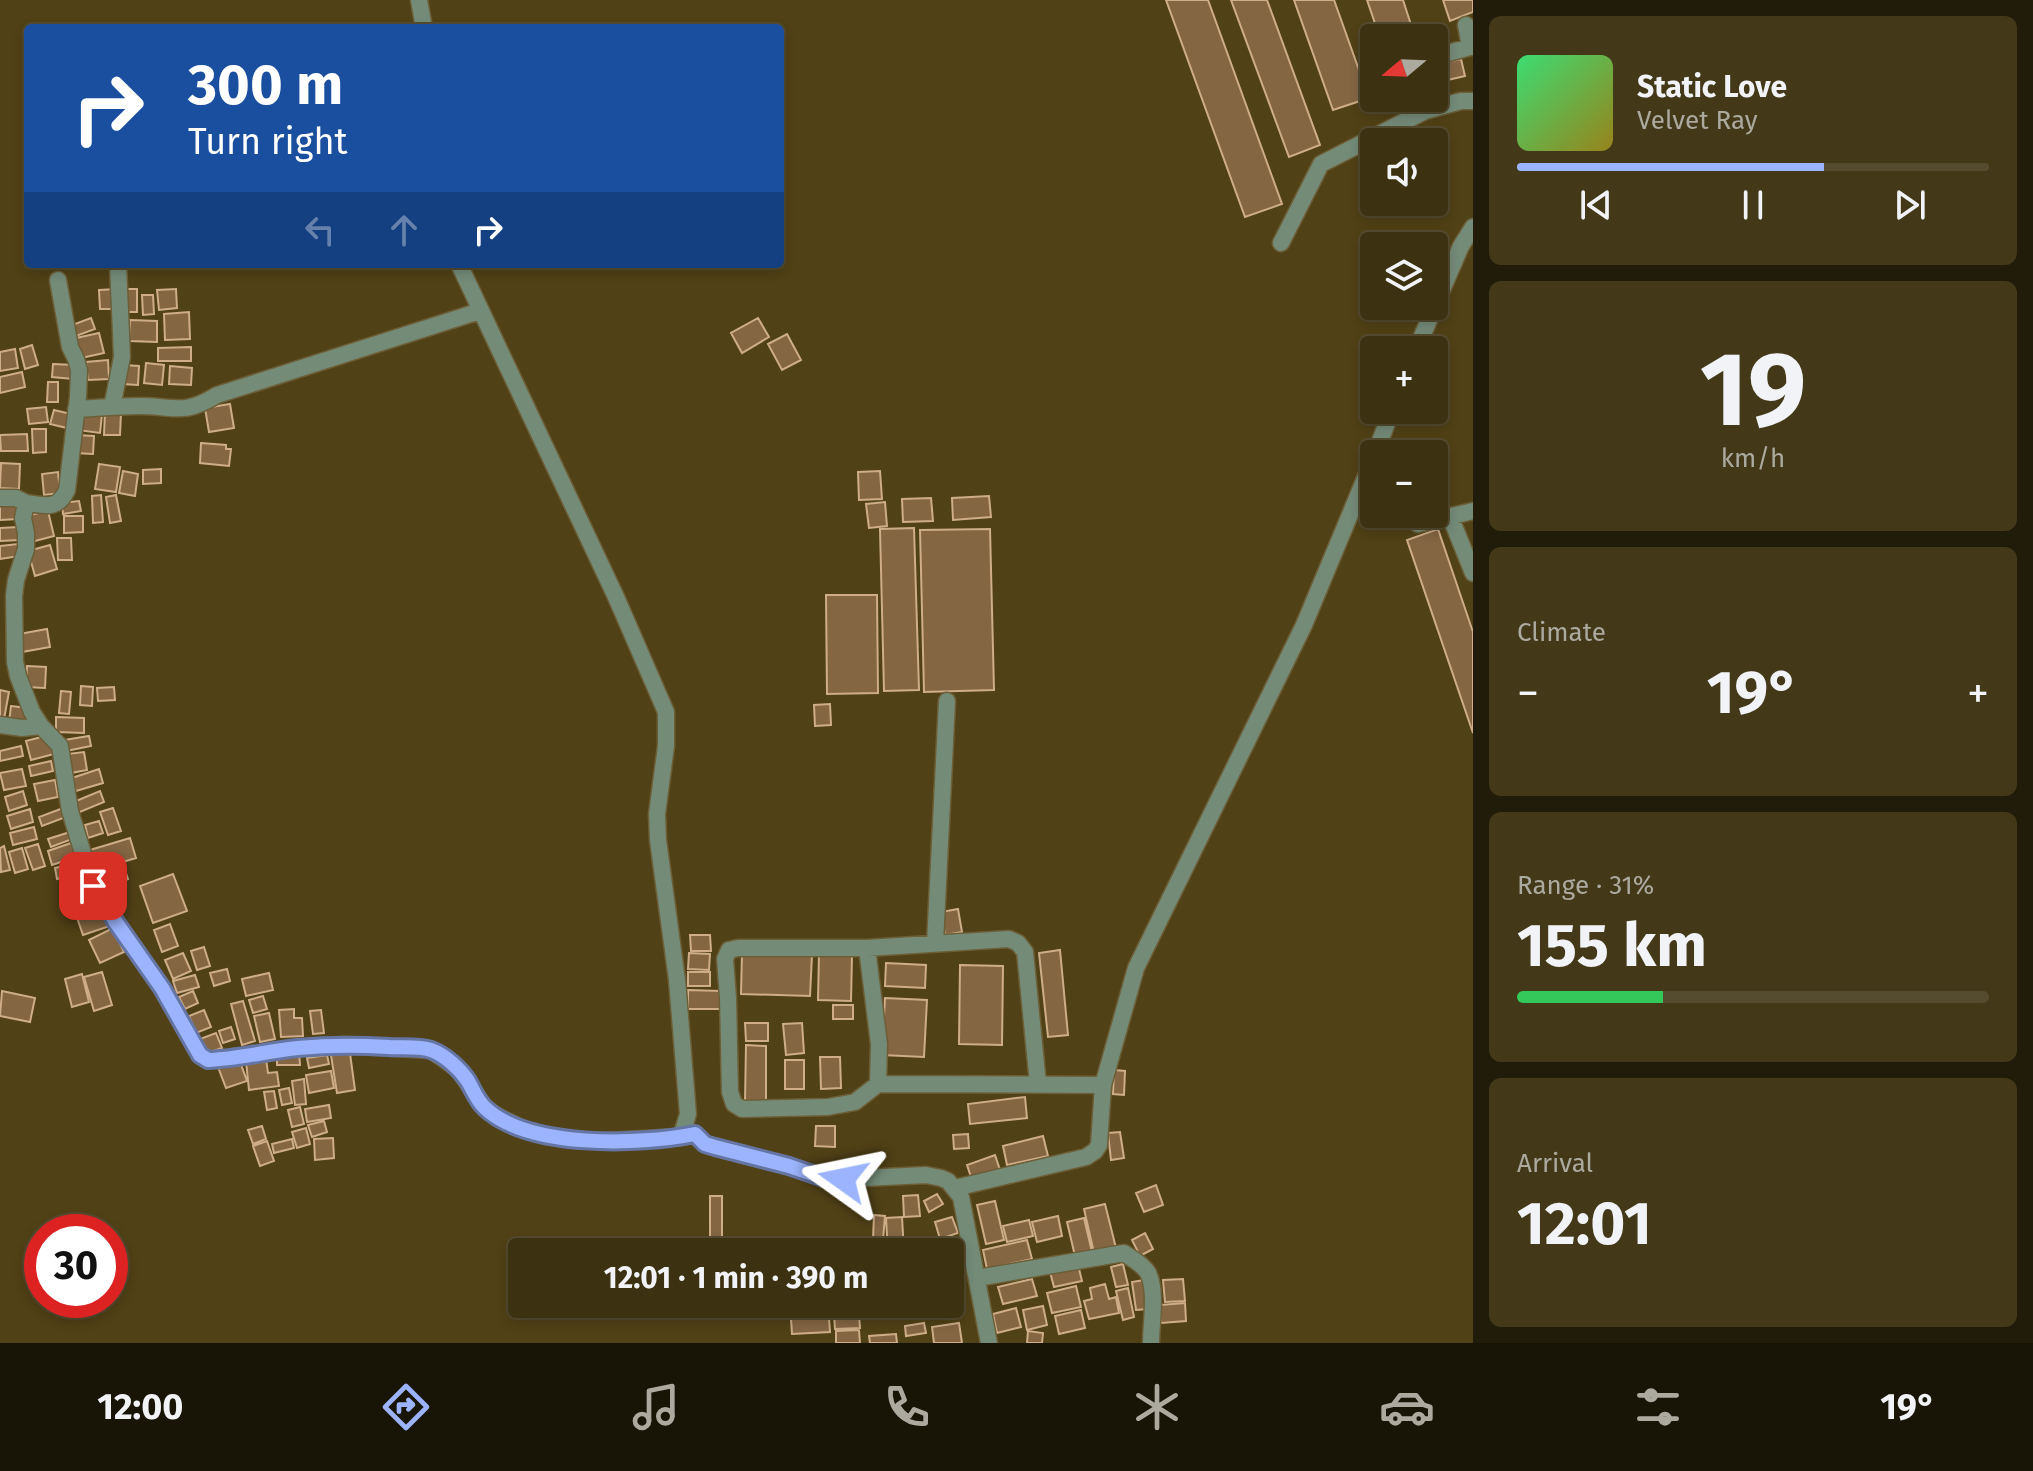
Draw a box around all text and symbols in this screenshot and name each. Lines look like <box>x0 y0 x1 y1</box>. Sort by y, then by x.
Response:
north arrow <box>1360 24 1448 112</box>
map controls <box>1360 24 1448 528</box>
text: 300 m <box>188 52 343 119</box>
icon: right <box>56 56 160 160</box>
text: Static Love <box>1637 69 1787 105</box>
text: Velvet Ray <box>1637 105 1757 136</box>
text: Turn right <box>188 120 348 164</box>
button: sound <box>1360 128 1448 216</box>
icon: previous <box>1574 183 1618 227</box>
icon: pause <box>1731 183 1775 227</box>
icon: next <box>1888 183 1932 227</box>
icon: left <box>298 208 342 252</box>
icon: ahead <box>382 208 426 252</box>
icon: right <box>466 208 510 252</box>
button: layers <box>1360 232 1448 320</box>
text: 19 <box>1700 328 1806 453</box>
button: + <box>1360 336 1448 424</box>
button: − <box>1360 440 1448 528</box>
text: km/h <box>1721 443 1785 474</box>
text: Climate <box>1517 617 1606 648</box>
text: 19° <box>1707 657 1799 729</box>
text: − <box>1517 667 1539 720</box>
text: + <box>1967 667 1989 720</box>
pin <box>59 852 127 920</box>
icon: arrive <box>71 864 115 908</box>
text: Range · 31% <box>1517 870 1654 901</box>
text: 155 km <box>1517 910 1707 982</box>
position arrow <box>801 1137 885 1221</box>
text: Arrival <box>1517 1148 1593 1179</box>
text: 12:01 <box>1517 1188 1652 1260</box>
speed limit sign: 30 <box>24 1214 128 1318</box>
text: 12:01 · 1 min · 390 m <box>604 1260 868 1296</box>
icon: directions <box>378 1379 434 1435</box>
icon: music <box>628 1379 684 1435</box>
icon: phone <box>879 1379 935 1435</box>
icon: climate <box>1129 1379 1185 1435</box>
icon: car <box>1379 1379 1435 1435</box>
icon: filters <box>1630 1379 1686 1435</box>
text: 12:00 <box>97 1385 183 1429</box>
text: 19° <box>1880 1385 1936 1429</box>

